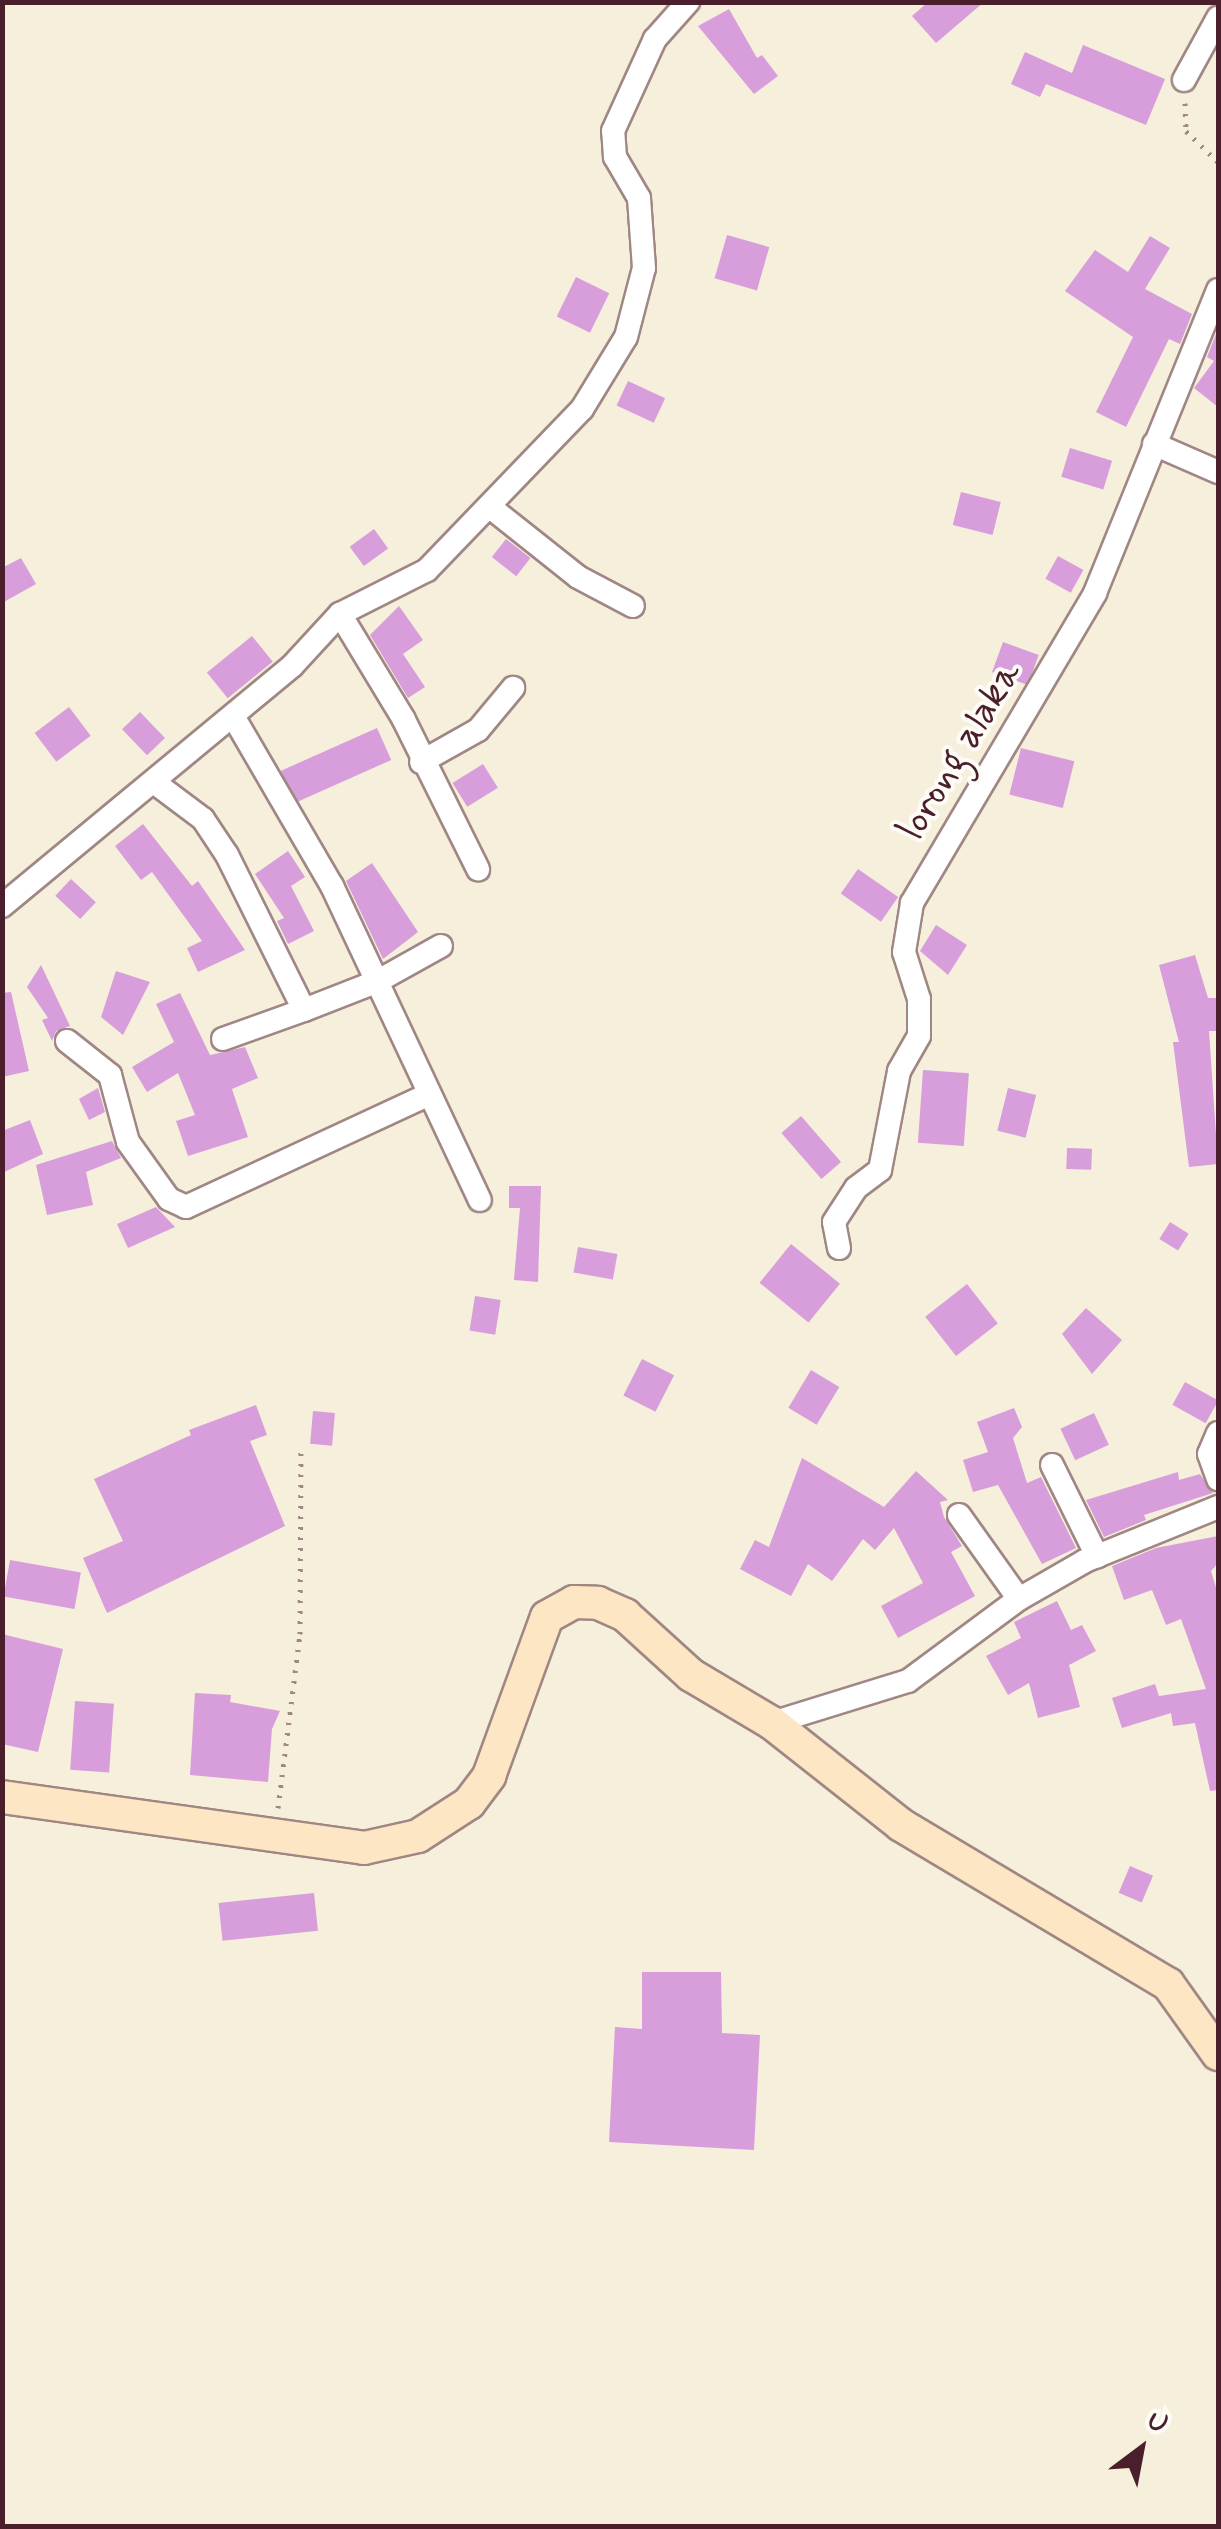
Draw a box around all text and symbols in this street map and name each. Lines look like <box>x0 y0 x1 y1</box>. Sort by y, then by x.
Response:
street label: lorong alaka <box>887 651 1033 851</box>
north arrow <box>1091 2399 1191 2499</box>
text: U <box>1140 2403 1175 2444</box>

